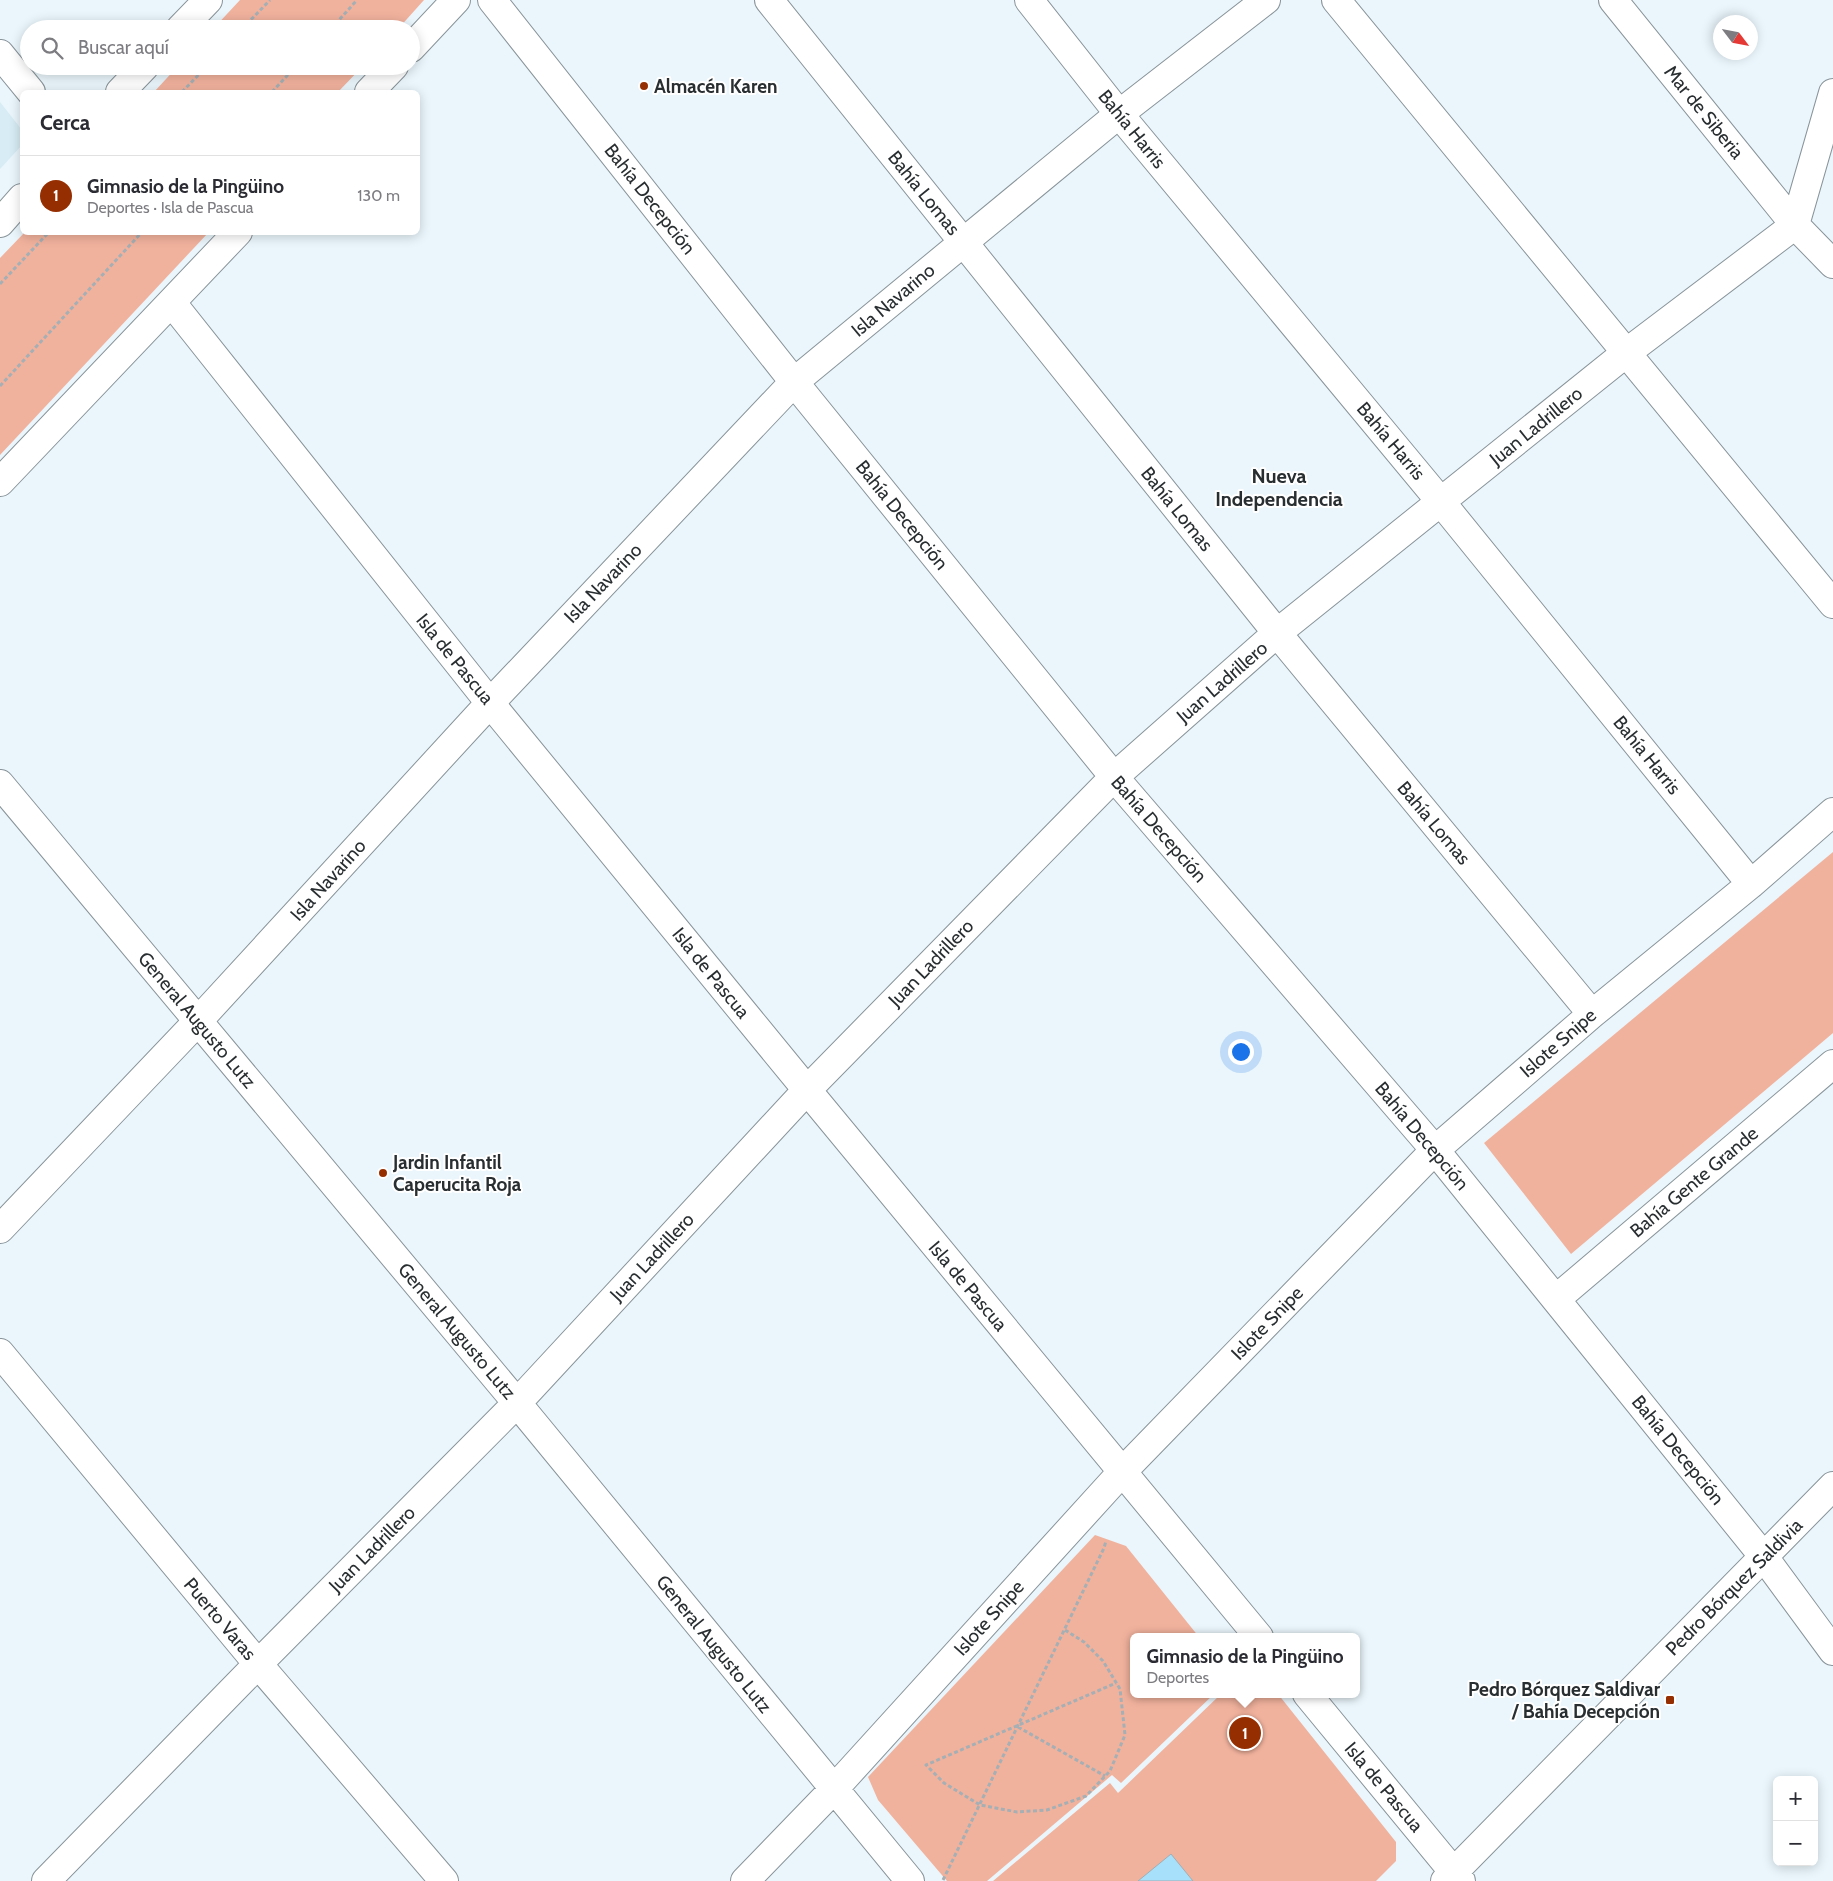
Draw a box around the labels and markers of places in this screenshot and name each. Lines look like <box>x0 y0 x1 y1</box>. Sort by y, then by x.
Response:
place label: Almacén Karen <box>654 75 777 98</box>
marker: Almacén Karen <box>638 80 650 92</box>
place label: Jardin Infantil Caperucita Roja <box>392 1151 522 1196</box>
marker: Jardin Infantil Caperucita Roja <box>377 1167 389 1179</box>
place label: Pedro Bórquez Saldivar / Bahía Decepción <box>1468 1678 1661 1723</box>
marker: Pedro Bórquez Saldivar / Bahía Decepción <box>1664 1694 1676 1706</box>
pin: 1 <box>1229 1714 1261 1752</box>

